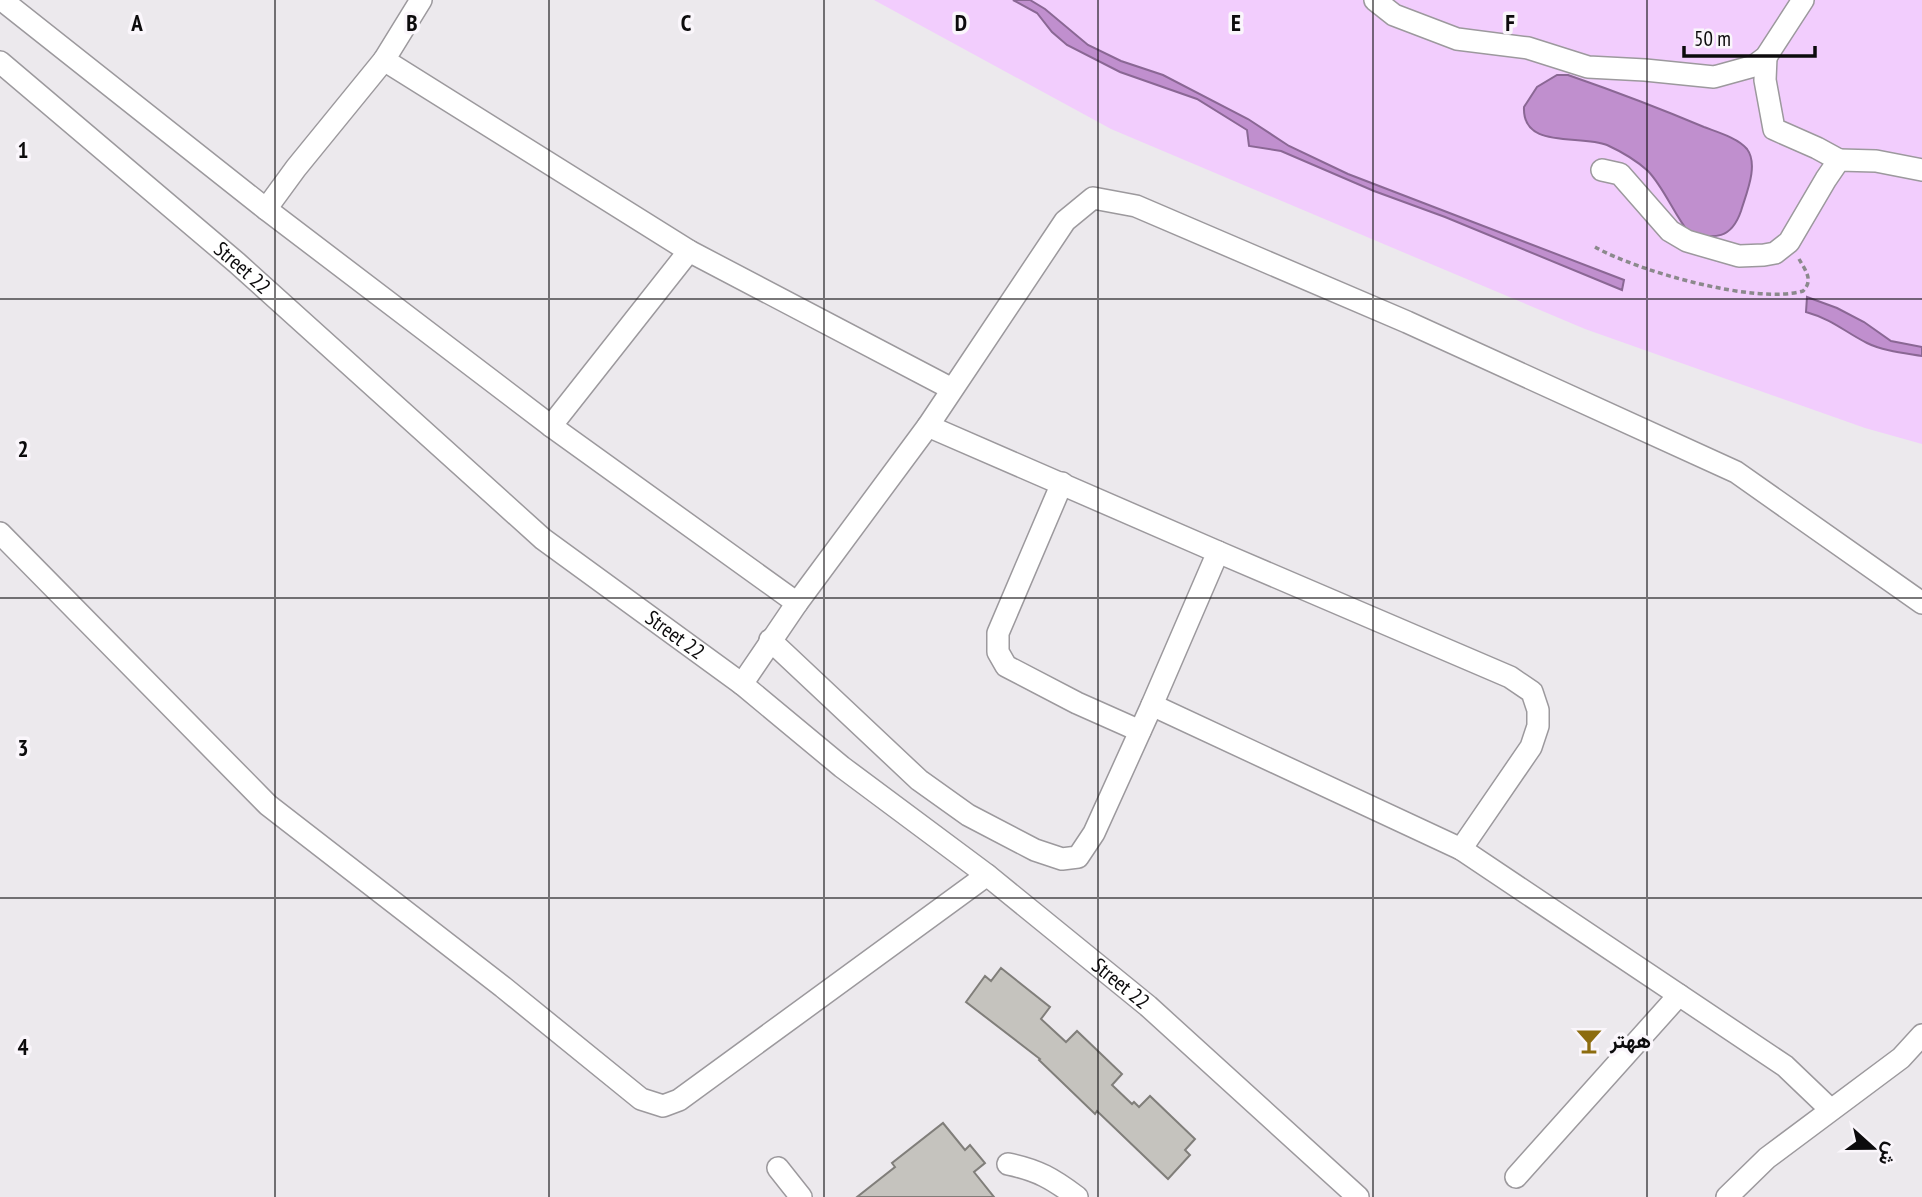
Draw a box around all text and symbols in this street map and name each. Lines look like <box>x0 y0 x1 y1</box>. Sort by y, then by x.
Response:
text: A <box>130 8 143 37</box>
text: B <box>406 8 418 37</box>
text: C <box>681 8 692 37</box>
text: D <box>955 8 967 37</box>
text: E <box>1231 8 1241 37</box>
text: F <box>1505 8 1515 37</box>
scale bar <box>1684 14 1815 58</box>
text: 50 m <box>1694 25 1731 52</box>
text: 1 <box>18 135 29 164</box>
street label: Street 22 <box>209 235 277 300</box>
text: 2 <box>18 434 29 463</box>
street label: Street 22 <box>640 604 710 665</box>
text: 3 <box>18 733 29 762</box>
street label: Street 22 <box>1086 952 1155 1015</box>
bar icon: ههتر <box>1574 1026 1604 1056</box>
place label: ههتر <box>1609 1027 1651 1054</box>
text: 4 <box>18 1032 29 1061</box>
north arrow <box>1838 1113 1908 1183</box>
text: ش <box>1874 1139 1904 1169</box>

